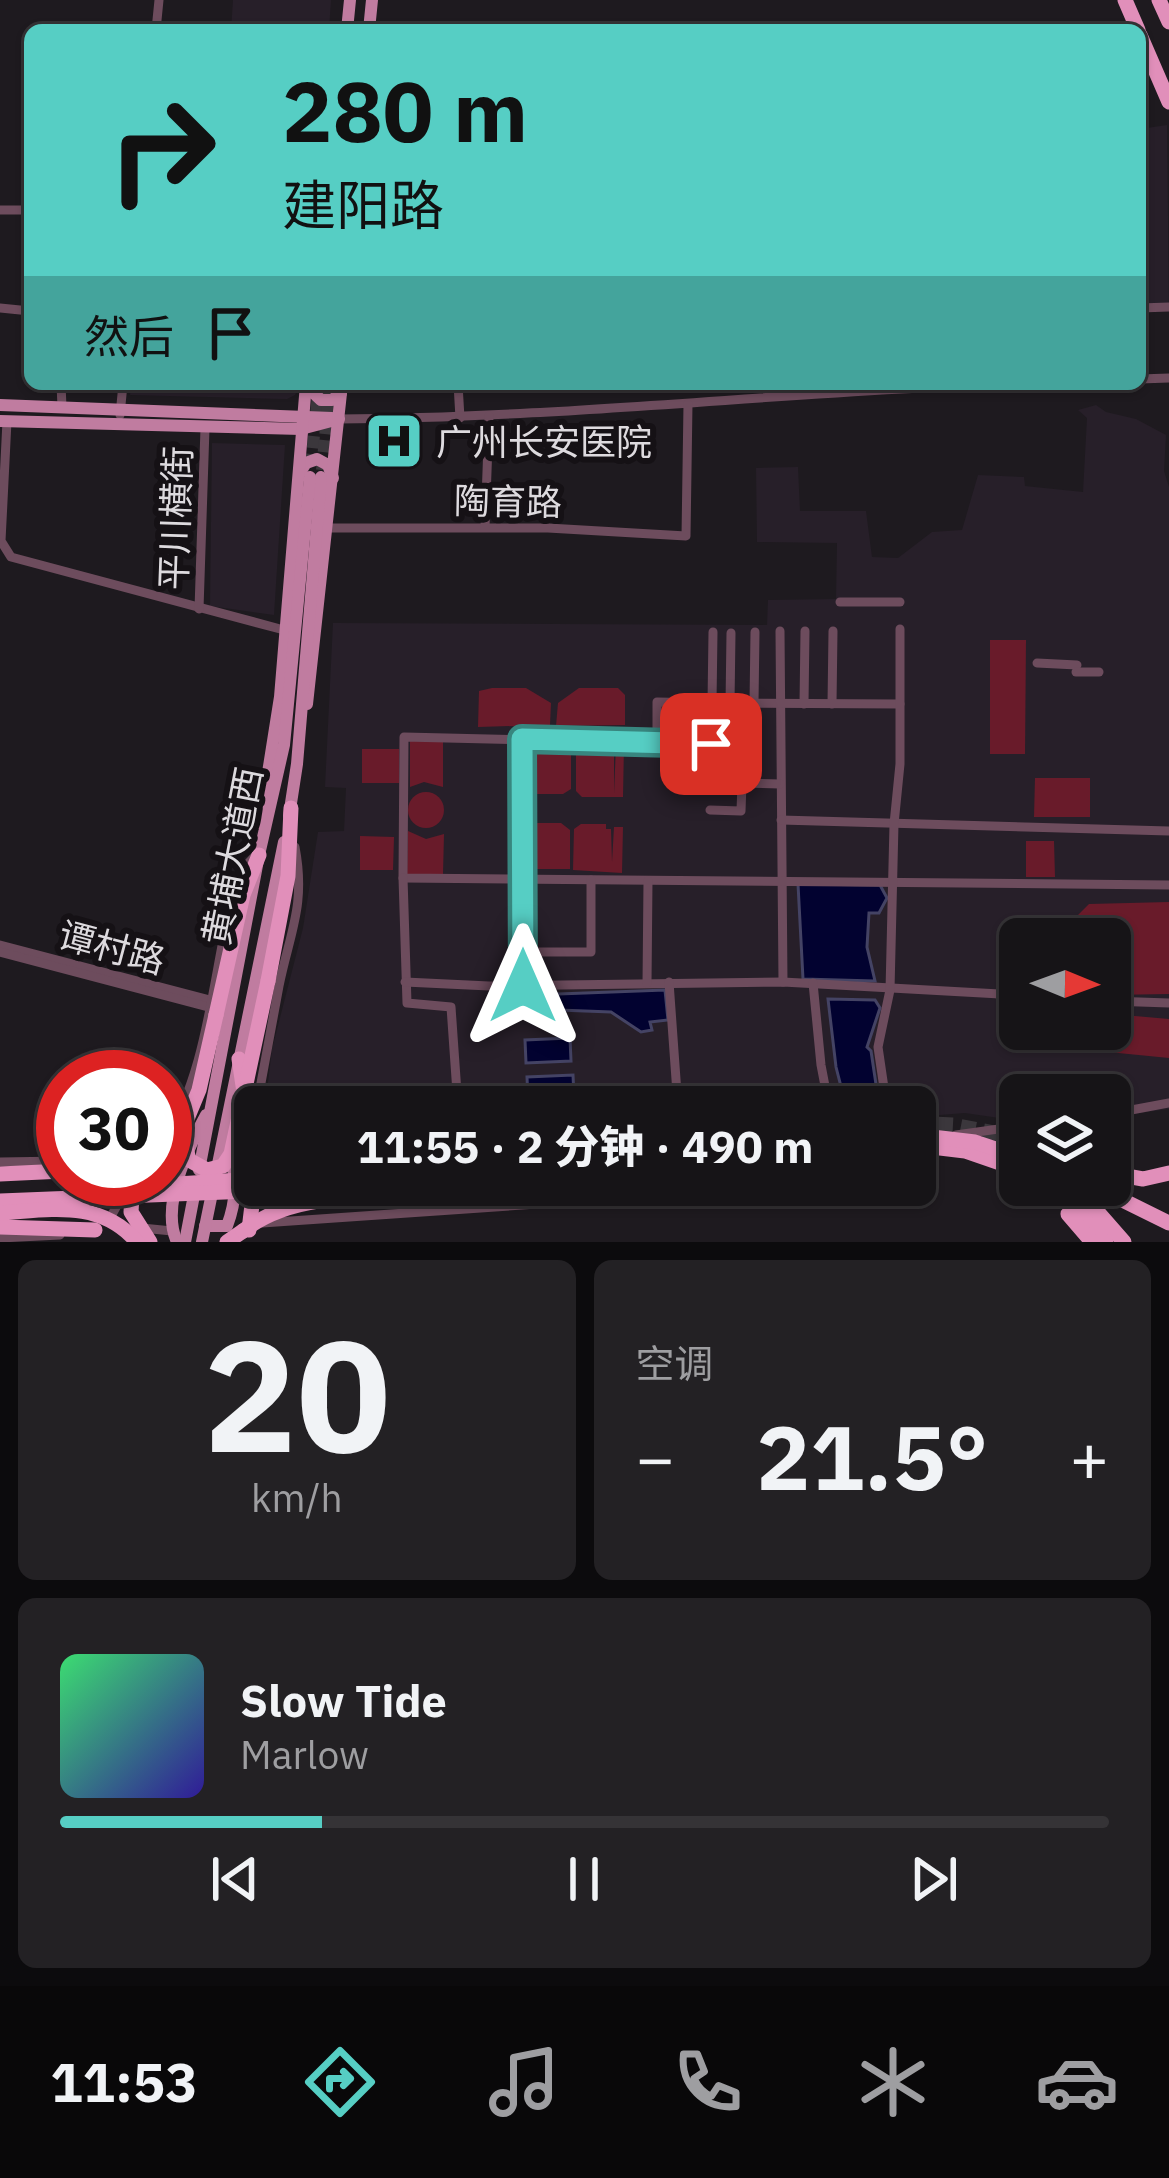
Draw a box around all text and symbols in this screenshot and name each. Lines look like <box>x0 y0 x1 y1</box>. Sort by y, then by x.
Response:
text: 280 m <box>282 56 528 165</box>
icon: right <box>84 72 240 228</box>
text: 建阳路 <box>282 170 444 240</box>
icon: arrive <box>198 300 264 366</box>
text: 然后 <box>84 307 174 365</box>
hospital icon: 广州长安医院 <box>363 410 425 472</box>
place label: 广州长安医院 <box>436 418 652 465</box>
street label: 平川横街 <box>149 445 201 591</box>
street label: 陶育路 <box>454 477 562 525</box>
pin <box>660 693 762 795</box>
icon: arrive <box>678 711 744 777</box>
street label: 黄埔大道西 <box>192 763 272 949</box>
street label: 谭村路 <box>54 910 170 984</box>
north arrow <box>999 918 1131 1050</box>
map controls <box>999 918 1131 1206</box>
position arrow <box>460 923 586 1049</box>
speed limit sign: 30 <box>36 1050 192 1206</box>
button: layers <box>999 1074 1131 1206</box>
text: 11:55 · 2 分钟 · 490 m <box>356 1117 814 1175</box>
text: 20 <box>203 1292 390 1495</box>
text: 空调 <box>636 1338 714 1389</box>
text: 21.5° <box>756 1398 988 1515</box>
text: − <box>636 1414 675 1500</box>
text: + <box>1069 1414 1109 1500</box>
text: km/h <box>251 1472 343 1523</box>
text: Slow Tide <box>240 1671 447 1729</box>
text: Marlow <box>240 1729 369 1780</box>
icon: previous <box>202 1846 268 1912</box>
icon: pause <box>551 1846 617 1912</box>
icon: next <box>901 1846 967 1912</box>
icon: directions <box>298 2040 382 2124</box>
icon: music <box>482 2040 566 2124</box>
icon: phone <box>666 2040 750 2124</box>
icon: climate <box>851 2040 935 2124</box>
icon: car <box>1035 2040 1119 2124</box>
text: 11:53 <box>50 2047 198 2117</box>

